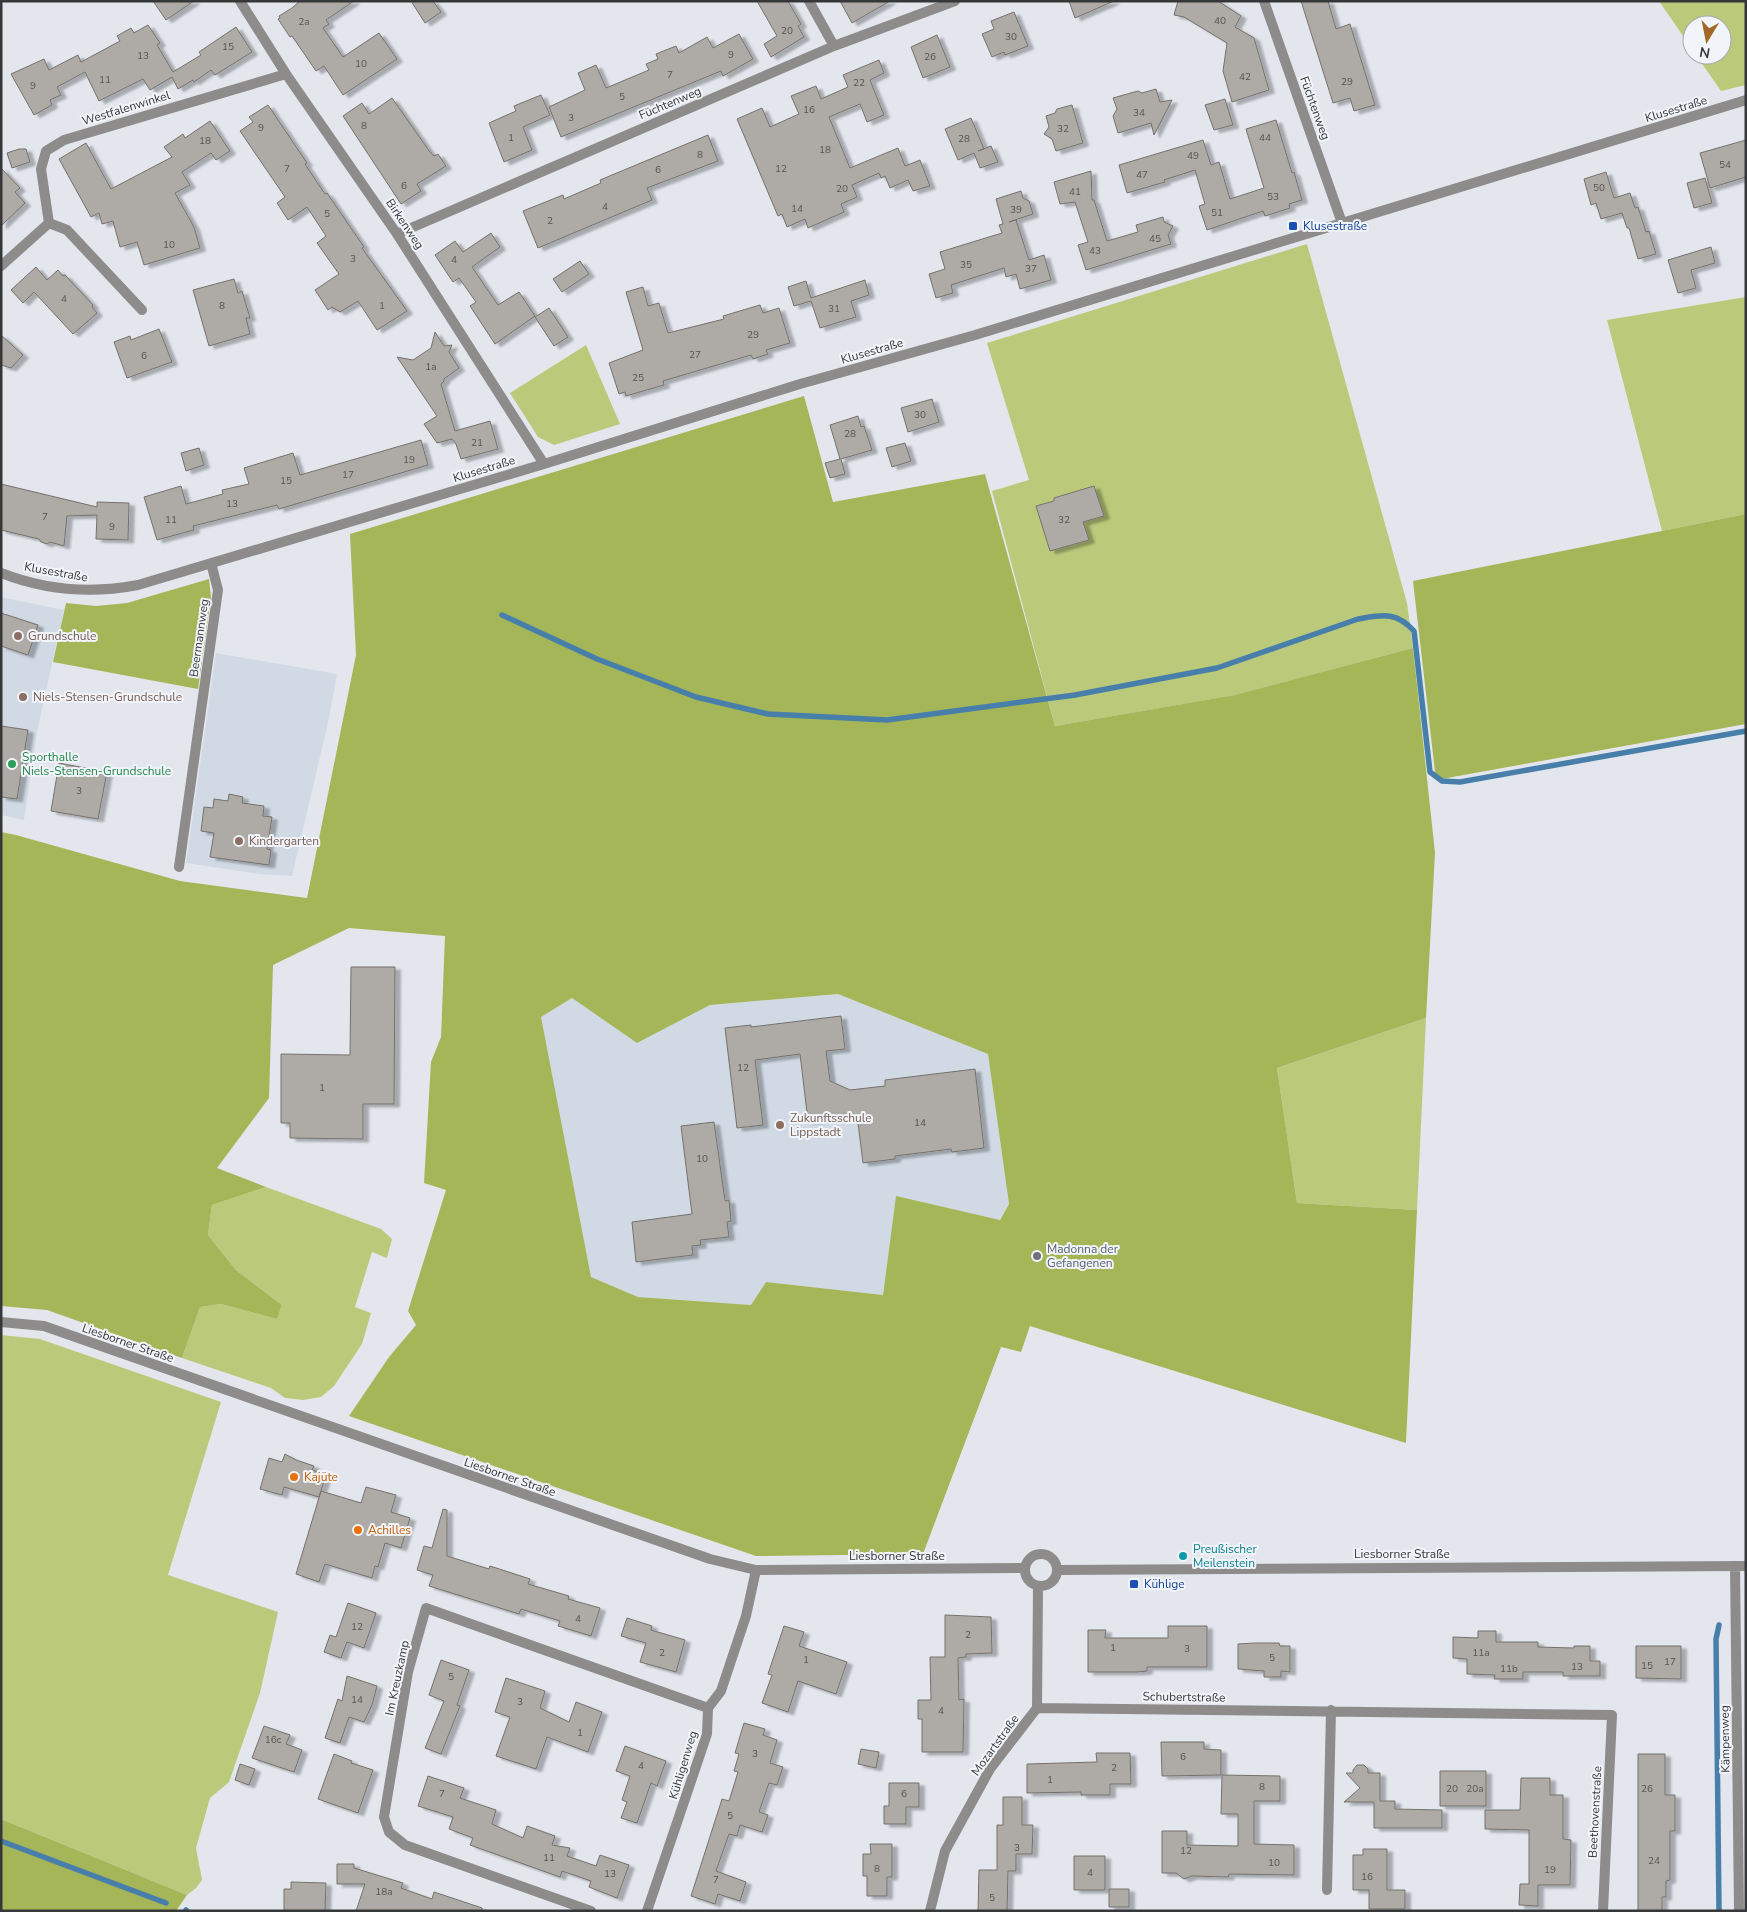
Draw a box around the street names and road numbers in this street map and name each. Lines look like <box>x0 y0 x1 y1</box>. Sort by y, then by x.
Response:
street label: Füchtenweg <box>1296 74 1334 142</box>
street label: Füchtenweg <box>636 83 704 123</box>
street label: Westfalenwinkel <box>80 87 172 129</box>
street label: Klusestraße <box>1643 92 1709 126</box>
street label: Birkenweg <box>382 196 428 252</box>
street label: Klusestraße <box>839 334 905 368</box>
street label: Klusestraße <box>451 452 517 486</box>
street label: Klusestraße <box>23 559 89 585</box>
street label: Beermannweg <box>186 598 212 678</box>
street label: Liesborner Straße <box>80 1320 176 1366</box>
street label: Liesborner Straße <box>462 1454 558 1500</box>
street label: Liesborner Straße <box>1354 1546 1450 1562</box>
street label: Liesborner Straße <box>849 1548 945 1564</box>
street label: Im Kreuzkamp <box>381 1639 413 1717</box>
street label: Schubertstraße <box>1142 1688 1226 1706</box>
street label: Kämpenweg <box>1716 1705 1734 1773</box>
street label: Mozartstraße <box>967 1711 1023 1779</box>
street label: Kühligenweg <box>665 1729 701 1801</box>
street label: Beethovenstraße <box>1585 1766 1605 1858</box>

